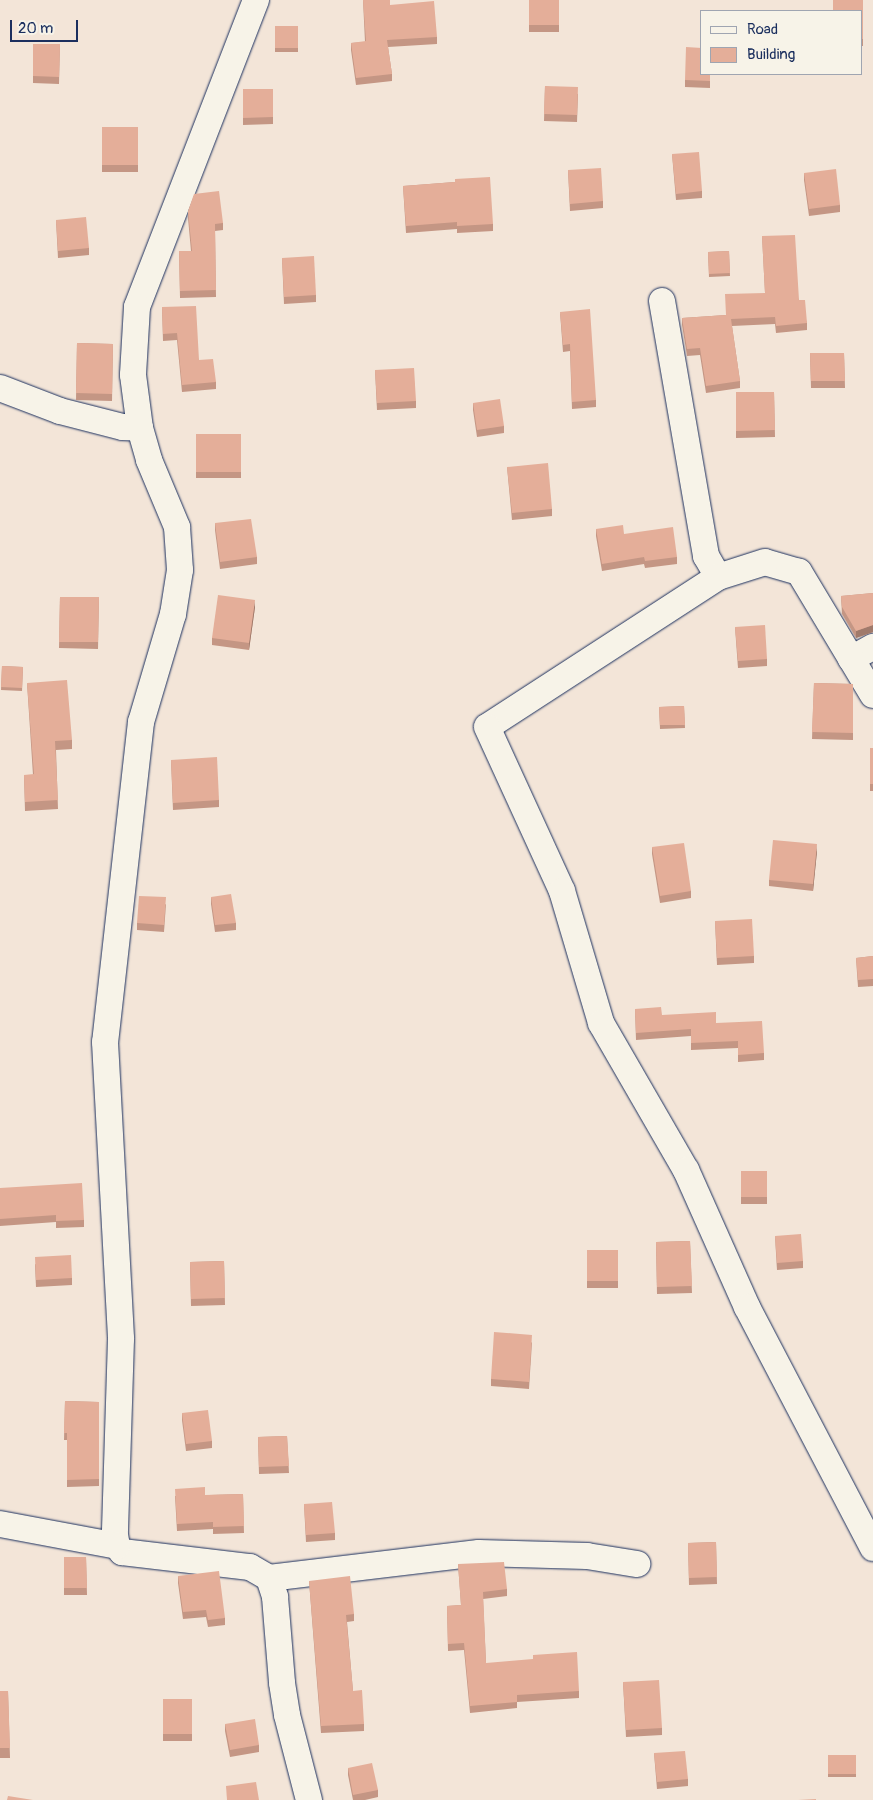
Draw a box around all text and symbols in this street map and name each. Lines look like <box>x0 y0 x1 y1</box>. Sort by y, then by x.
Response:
scale bar <box>12 10 80 42</box>
legend <box>700 10 863 75</box>
text: 20 m <box>18 19 53 38</box>
text: Road <box>747 20 778 39</box>
text: Building <box>747 45 795 64</box>

